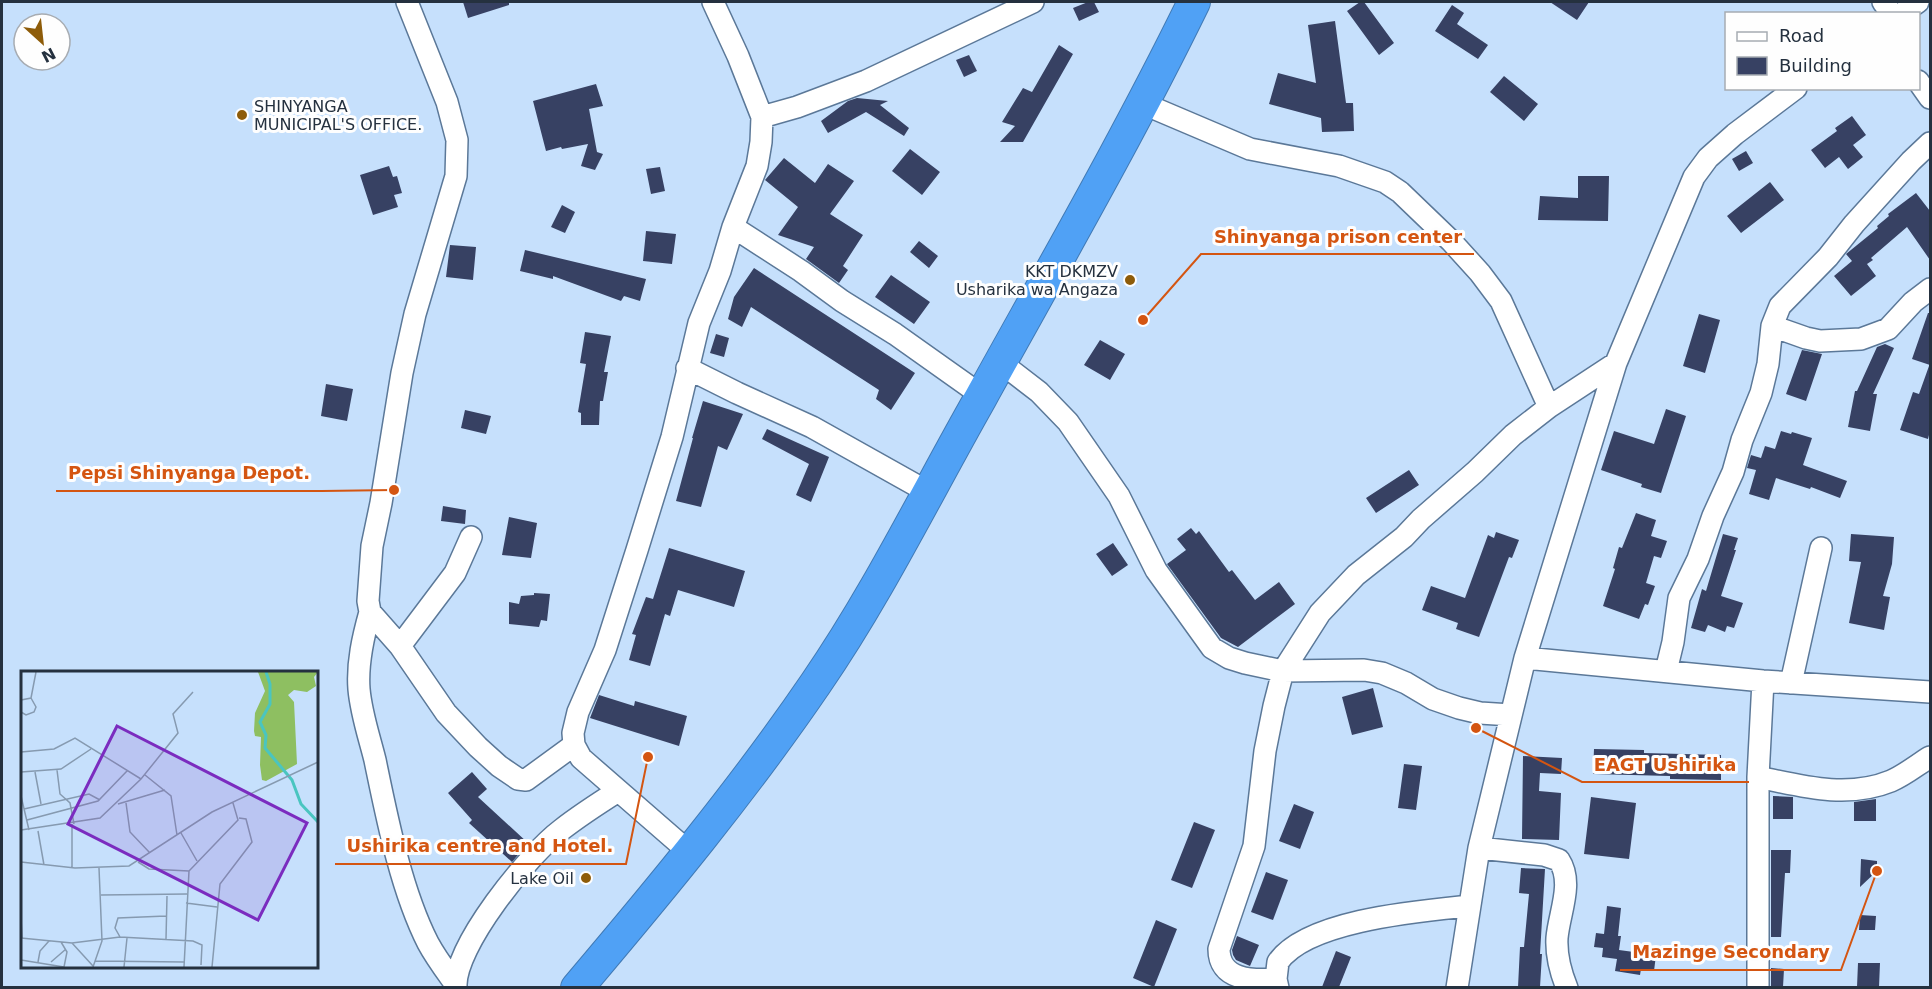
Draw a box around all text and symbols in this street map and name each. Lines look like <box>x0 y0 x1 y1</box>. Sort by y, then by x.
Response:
north arrow <box>12 12 72 72</box>
legend <box>1725 12 1920 90</box>
text: Road <box>1779 25 1824 46</box>
text: N <box>38 43 59 66</box>
text: Building <box>1779 55 1852 76</box>
place label: SHINYANGA MUNICIPAL'S OFFICE. <box>254 97 422 134</box>
marker: SHINYANGA MUNICIPAL'S OFFICE. <box>235 108 249 122</box>
callout: Shinyanga prison center <box>1201 218 1474 254</box>
text: Shinyanga prison center <box>1214 226 1462 247</box>
place label: KKT DKMZV Usharika wa Angaza <box>956 262 1118 299</box>
marker: KKT DKMZV Usharika wa Angaza <box>1123 273 1137 287</box>
callout: Pepsi Shinyanga Depot. <box>56 455 322 491</box>
text: Pepsi Shinyanga Depot. <box>68 462 310 483</box>
inset map <box>21 671 318 968</box>
callout: EAGT Ushirika <box>1582 746 1749 782</box>
text: EAGT Ushirika <box>1594 754 1736 775</box>
callout: Ushirika centre and Hotel. <box>335 828 626 864</box>
text: Ushirika centre and Hotel. <box>347 835 613 856</box>
place label: Lake Oil <box>510 869 574 888</box>
marker: Lake Oil <box>579 871 593 885</box>
callout: Mazinge Secondary <box>1620 934 1841 970</box>
text: Mazinge Secondary <box>1632 941 1830 962</box>

